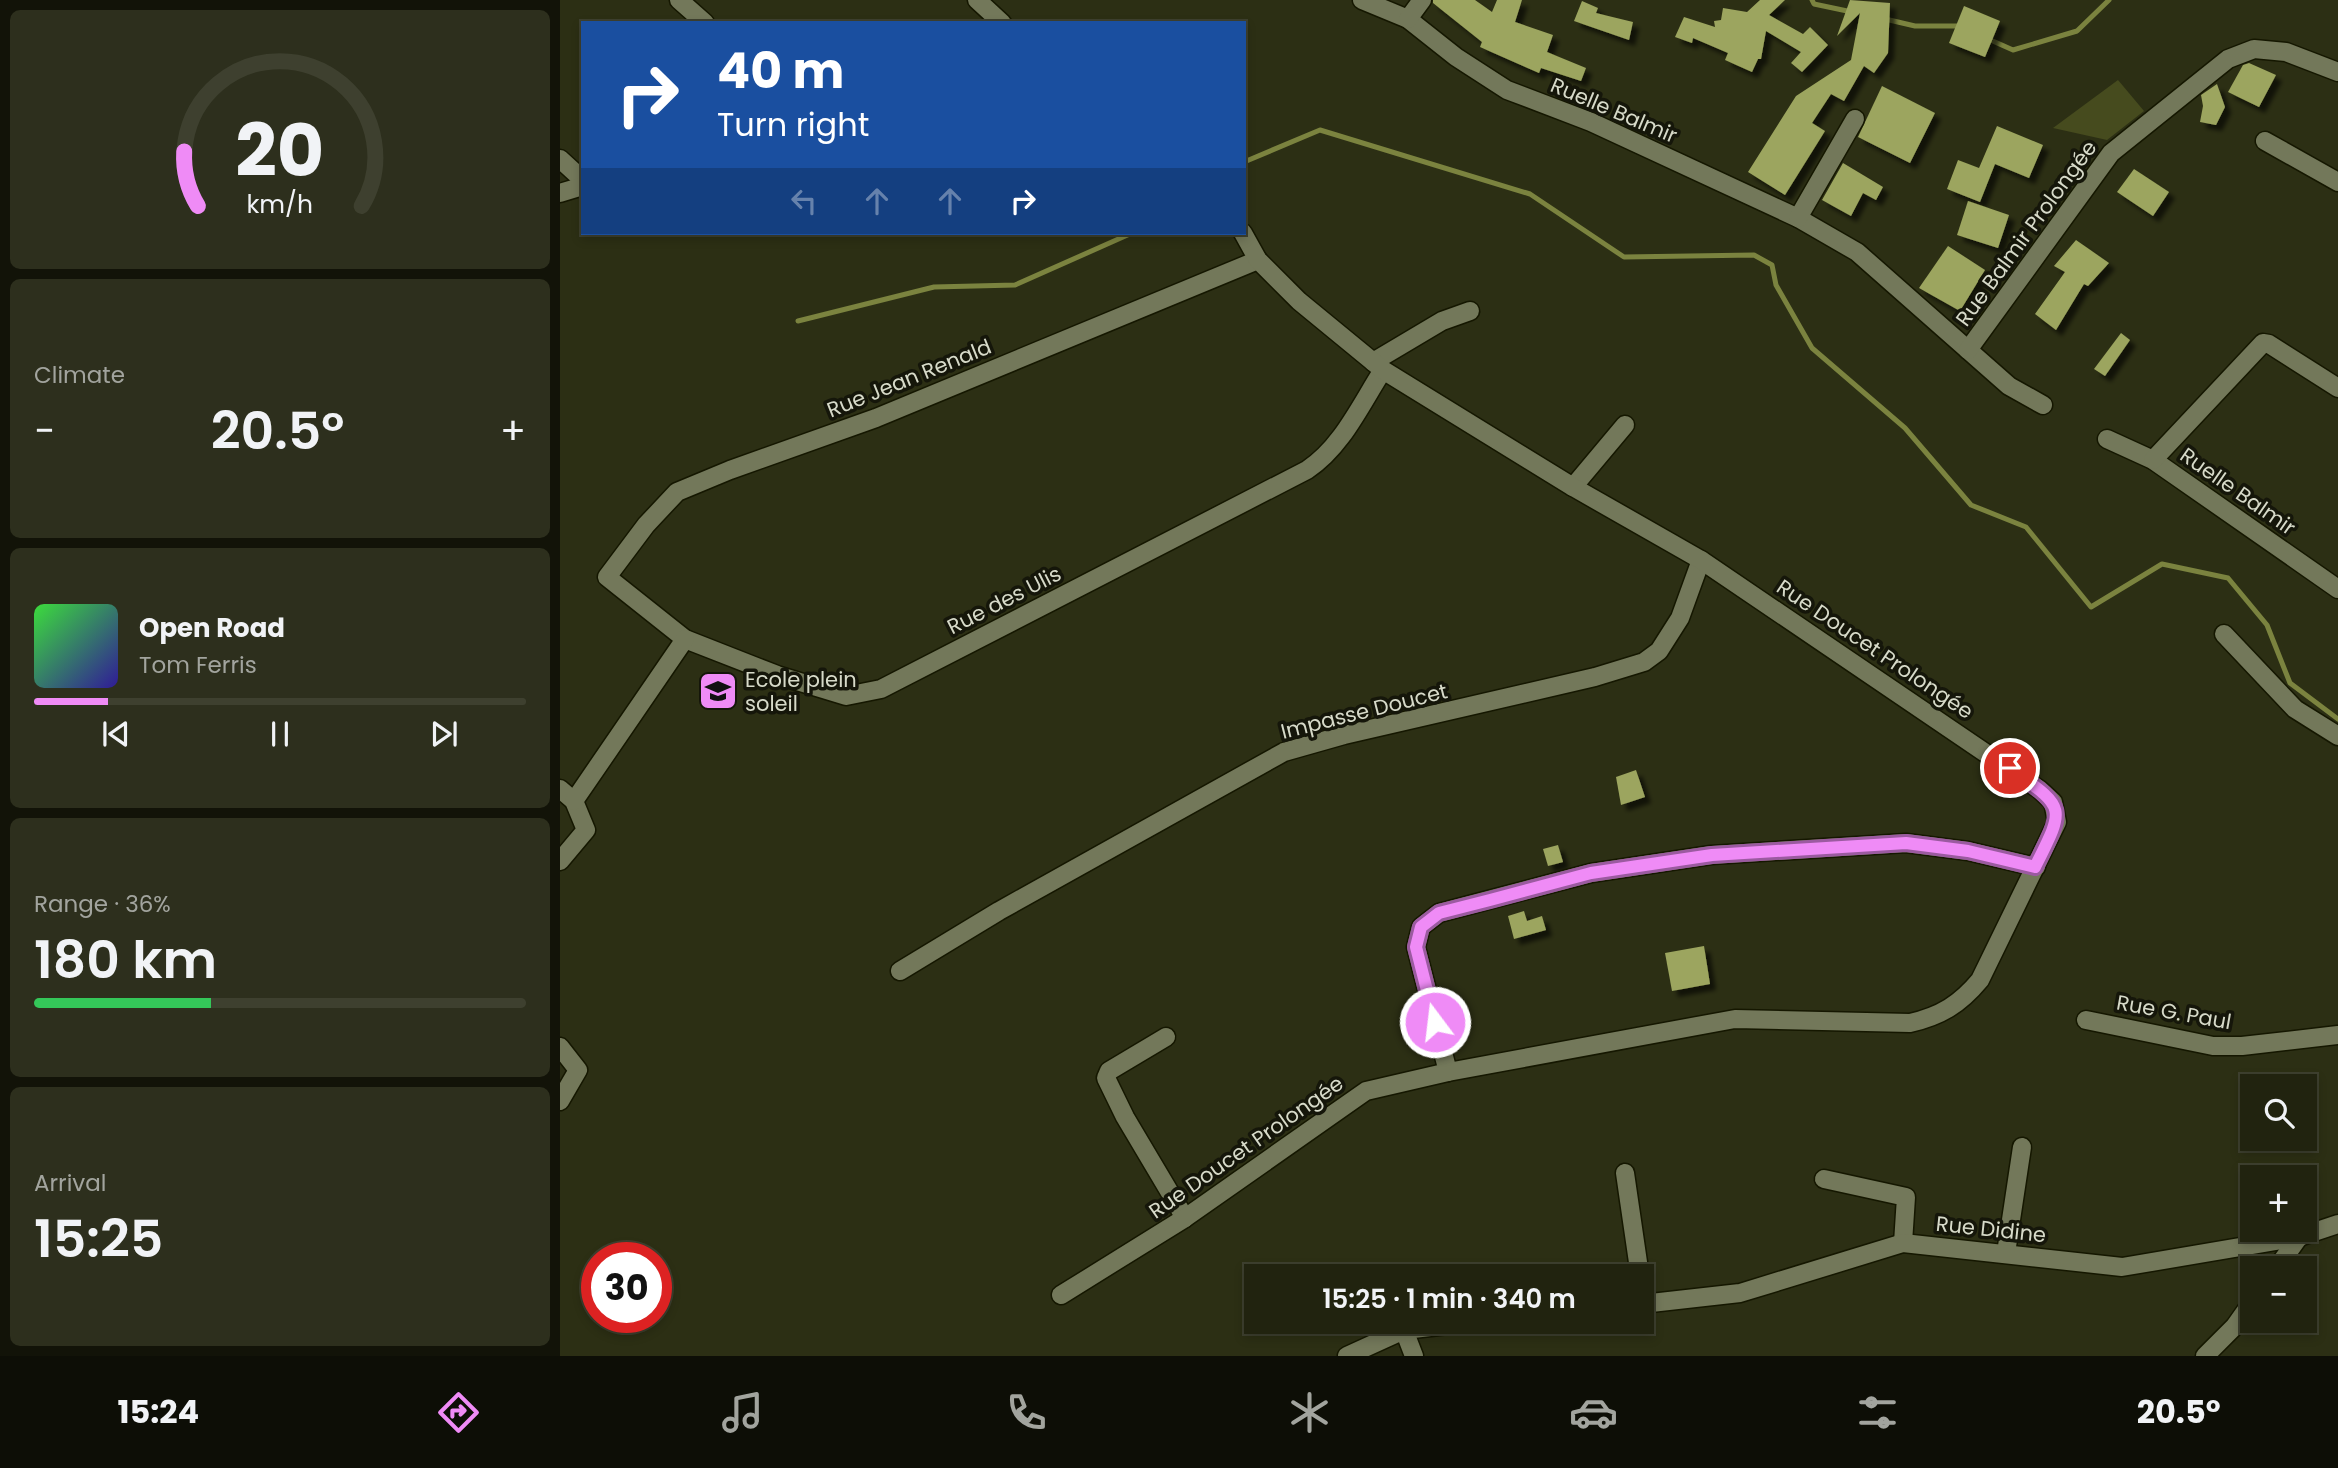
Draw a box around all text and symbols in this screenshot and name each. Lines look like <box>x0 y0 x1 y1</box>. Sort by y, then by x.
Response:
text: 40 m <box>717 37 844 105</box>
icon: right <box>602 49 693 140</box>
street label: Ruelle Balmir <box>1546 70 1682 150</box>
text: 20 <box>235 100 325 201</box>
text: Turn right <box>717 102 869 147</box>
street label: Rue Balmir Prolongée <box>1949 134 2103 332</box>
icon: left <box>785 182 823 220</box>
icon: ahead <box>858 182 896 220</box>
icon: ahead <box>931 182 969 220</box>
icon: right <box>1004 182 1042 220</box>
text: km/h <box>247 186 313 221</box>
street label: Rue Jean Renald <box>822 332 996 424</box>
text: Climate <box>34 359 125 391</box>
text: 20.5° <box>211 394 344 467</box>
text: − <box>34 404 55 457</box>
text: + <box>500 404 526 457</box>
street label: Ruelle Balmir <box>2174 440 2302 542</box>
street label: Rue des Ulis <box>942 559 1066 641</box>
street label: Rue Doucet Prolongée <box>1771 572 1979 726</box>
text: Open Road <box>139 610 285 646</box>
text: Tom Ferris <box>139 649 257 681</box>
place label: Ecole plein soleil <box>745 665 857 718</box>
school or university icon: Ecole plein soleil <box>697 670 739 712</box>
street label: Impasse Doucet <box>1278 676 1450 746</box>
icon: previous <box>97 715 135 753</box>
icon: pause <box>261 715 299 753</box>
icon: next <box>425 715 463 753</box>
pin <box>1980 738 2040 798</box>
icon: arrive <box>1991 749 2029 787</box>
text: Range · 36% <box>34 888 171 920</box>
text: 180 km <box>34 923 217 996</box>
position arrow <box>1398 985 1472 1059</box>
street label: Rue G. Paul <box>2114 988 2234 1036</box>
street label: Rue Doucet Prolongée <box>1143 1069 1349 1225</box>
map controls <box>2240 1074 2317 1333</box>
button: search <box>2240 1074 2317 1151</box>
button: + <box>2240 1165 2317 1242</box>
text: Arrival <box>34 1167 106 1199</box>
text: 15:25 <box>34 1202 163 1275</box>
street label: Rue Didine <box>1934 1209 2048 1249</box>
speed limit sign: 30 <box>581 1242 672 1333</box>
button: − <box>2240 1256 2317 1333</box>
text: 15:25 · 1 min · 340 m <box>1322 1281 1576 1317</box>
icon: directions <box>434 1388 483 1437</box>
icon: music <box>718 1388 767 1437</box>
icon: phone <box>1002 1388 1051 1437</box>
icon: climate <box>1285 1388 1334 1437</box>
icon: car <box>1569 1388 1618 1437</box>
icon: filters <box>1853 1388 1902 1437</box>
text: 15:24 <box>117 1389 199 1434</box>
text: 20.5° <box>2137 1389 2221 1434</box>

